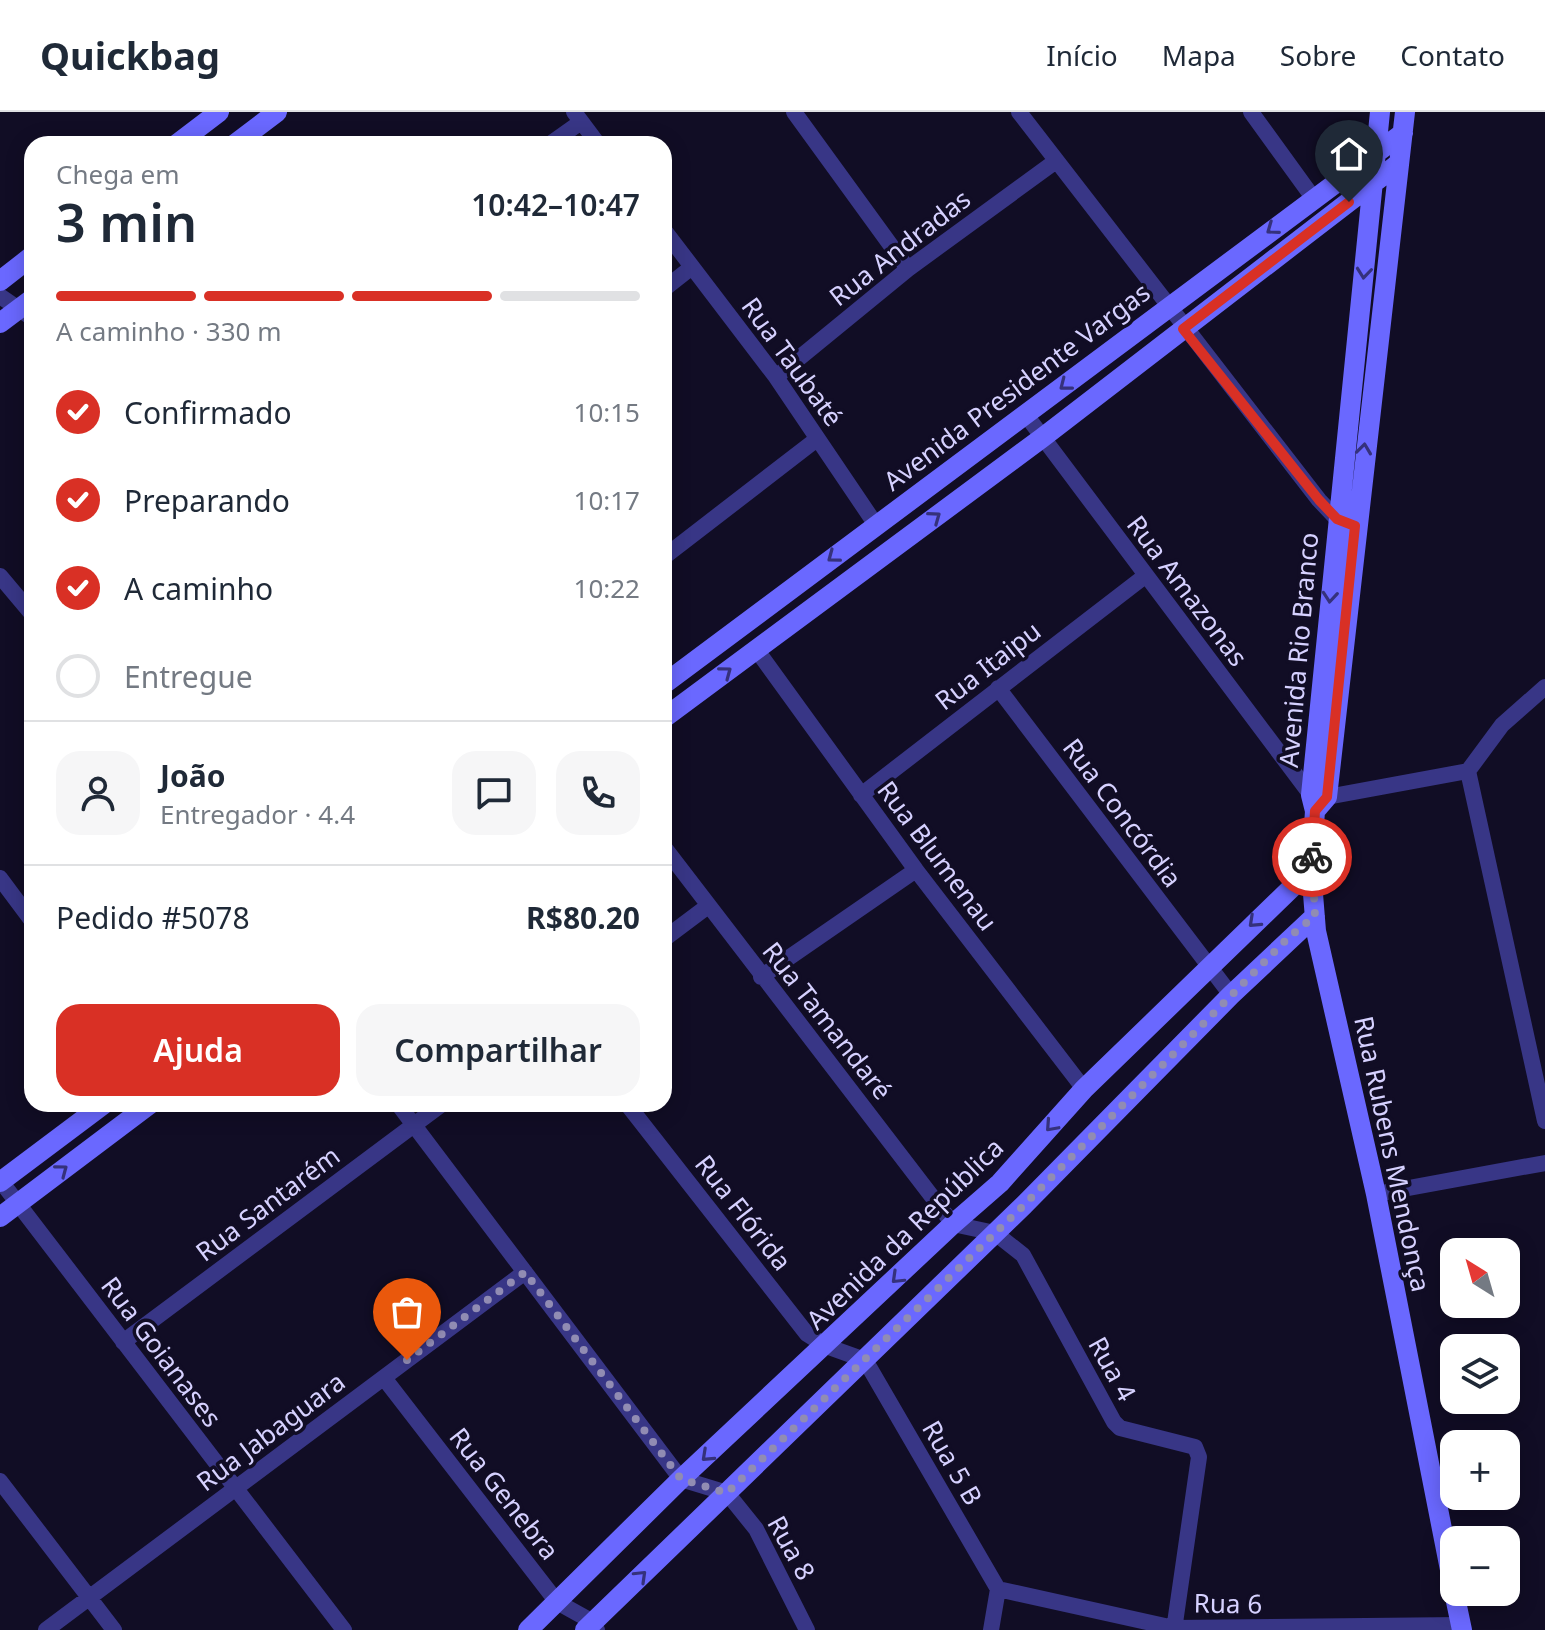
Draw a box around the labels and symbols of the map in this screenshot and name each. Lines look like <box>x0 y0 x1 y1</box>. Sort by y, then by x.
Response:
pin <box>1315 120 1383 202</box>
street label: Rua Andradas <box>821 181 977 314</box>
one-way arrow <box>1267 219 1281 234</box>
one-way arrow <box>1355 267 1372 280</box>
street label: Avenida Presidente Vargas <box>876 274 1157 498</box>
street label: Rua Taubaté <box>734 290 852 433</box>
one-way arrow <box>1059 376 1074 390</box>
one-way arrow <box>1355 442 1372 456</box>
street label: Rua Amazonas <box>1119 508 1256 673</box>
one-way arrow <box>927 512 941 526</box>
street label: Avenida Rio Branco <box>1270 531 1326 769</box>
one-way arrow <box>828 548 842 562</box>
one-way arrow <box>1321 591 1338 604</box>
street label: Rua Itaipu <box>927 613 1048 718</box>
one-way arrow <box>718 667 732 681</box>
street label: Rua Concórdia <box>1055 731 1191 894</box>
street label: Rua Blumenau <box>870 773 1006 938</box>
courier <box>1272 817 1352 897</box>
one-way arrow <box>1249 913 1263 928</box>
street label: Rua Tamandaré <box>755 934 901 1107</box>
street label: Rua Rubens Mendonça <box>1346 1013 1440 1295</box>
one-way arrow <box>1046 1117 1061 1132</box>
street label: Avenida da República <box>798 1130 1011 1337</box>
street label: Rua Santarém <box>188 1137 347 1269</box>
street label: Rua Flórida <box>687 1147 800 1278</box>
one-way arrow <box>54 1165 68 1180</box>
north arrow <box>1440 1238 1520 1318</box>
street label: Rua Goianases <box>93 1269 230 1434</box>
one-way arrow <box>892 1269 906 1283</box>
pin <box>373 1278 441 1360</box>
street label: Rua 4 <box>1081 1330 1145 1407</box>
street label: Rua Jabaguara <box>189 1363 352 1499</box>
street label: Rua 5 B <box>914 1414 991 1511</box>
street label: Rua Genebra <box>442 1420 568 1567</box>
one-way arrow <box>702 1446 716 1461</box>
street label: Rua 8 <box>760 1509 824 1586</box>
one-way arrow <box>632 1570 646 1585</box>
street label: Rua 6 <box>1193 1584 1263 1622</box>

